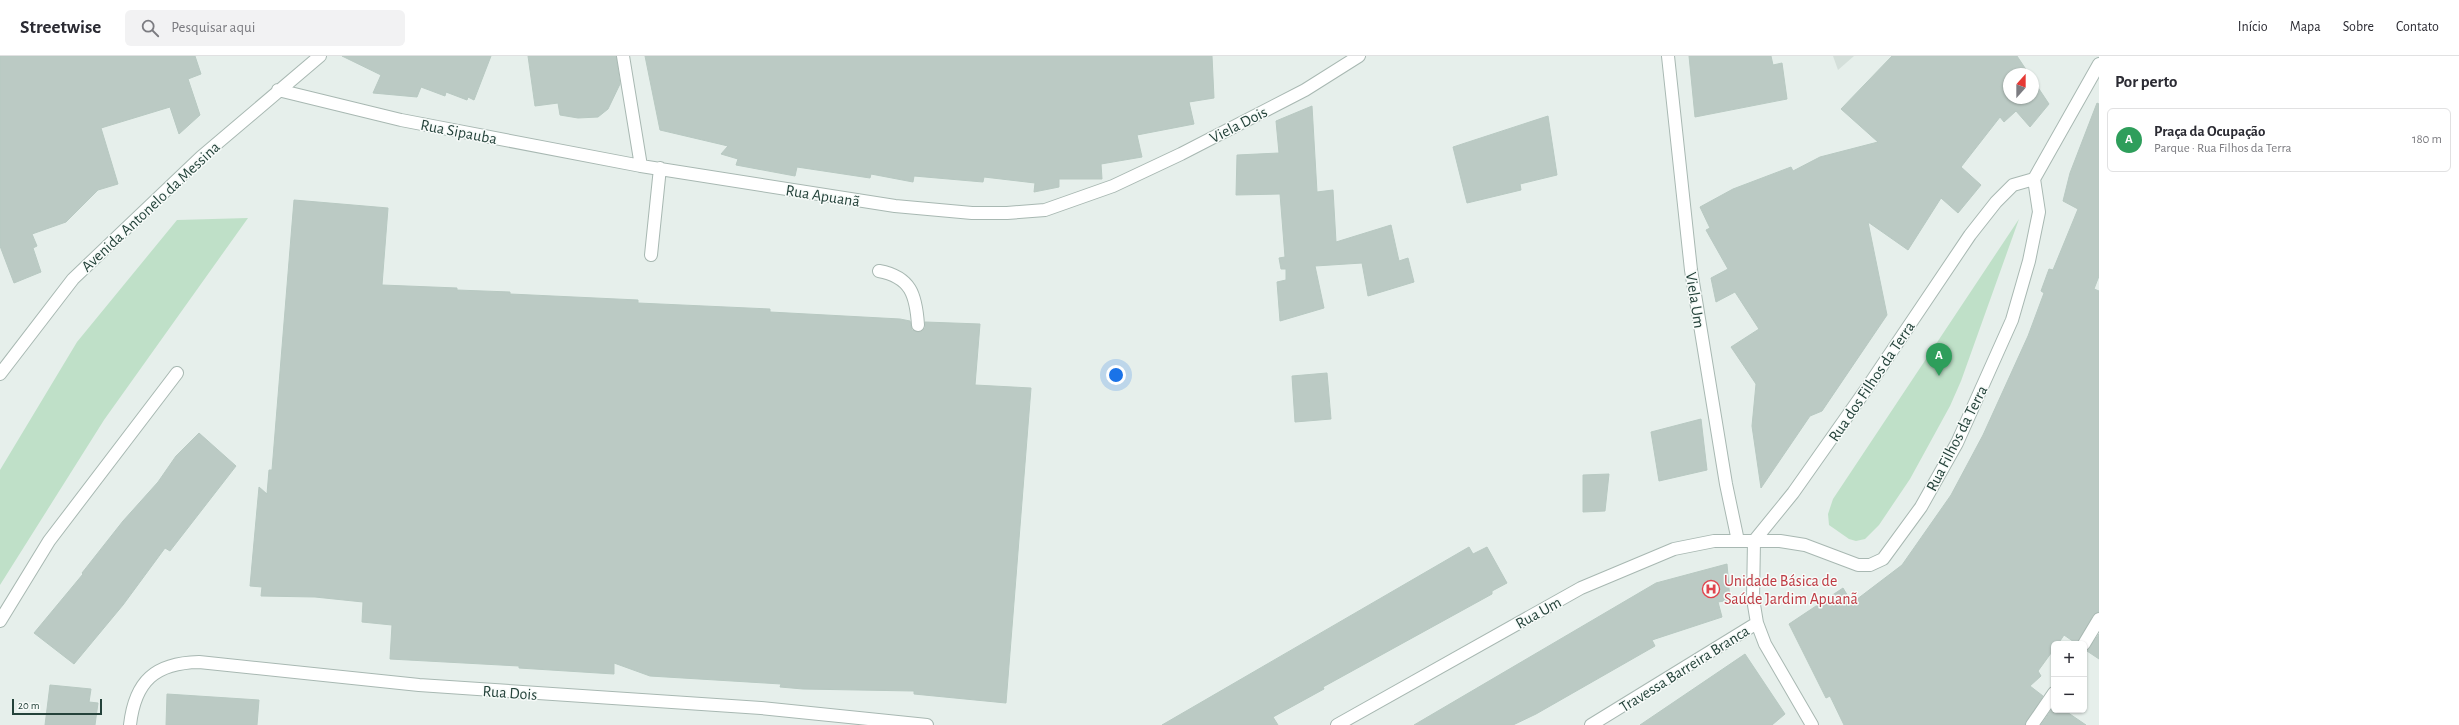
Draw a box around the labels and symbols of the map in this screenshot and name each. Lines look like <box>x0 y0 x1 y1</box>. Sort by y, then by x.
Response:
north arrow <box>2003 68 2039 104</box>
street label: Viela Dois <box>1207 104 1270 146</box>
street label: Rua Sipauba <box>419 117 498 147</box>
street label: Avenida Antonelo da Messina <box>78 139 223 275</box>
street label: Rua Apuanã <box>785 182 861 210</box>
street label: Viela Um <box>1683 271 1707 329</box>
street label: Rua dos Filhos da Terra <box>1826 319 1918 444</box>
pin: A <box>1926 343 1952 376</box>
your location <box>1106 365 1126 385</box>
street label: Rua Filhos da Terra <box>1923 383 1990 494</box>
place label: Unidade Básica de Saúde Jardim Apuanã <box>1724 573 1858 607</box>
hospital icon: Unidade Básica de Saúde Jardim Apuanã <box>1701 579 1721 599</box>
street label: Rua Um <box>1513 594 1564 632</box>
street label: Travessa Barreira Branca <box>1617 622 1752 715</box>
street label: Rua Dois <box>482 683 538 703</box>
scale bar <box>12 697 102 716</box>

